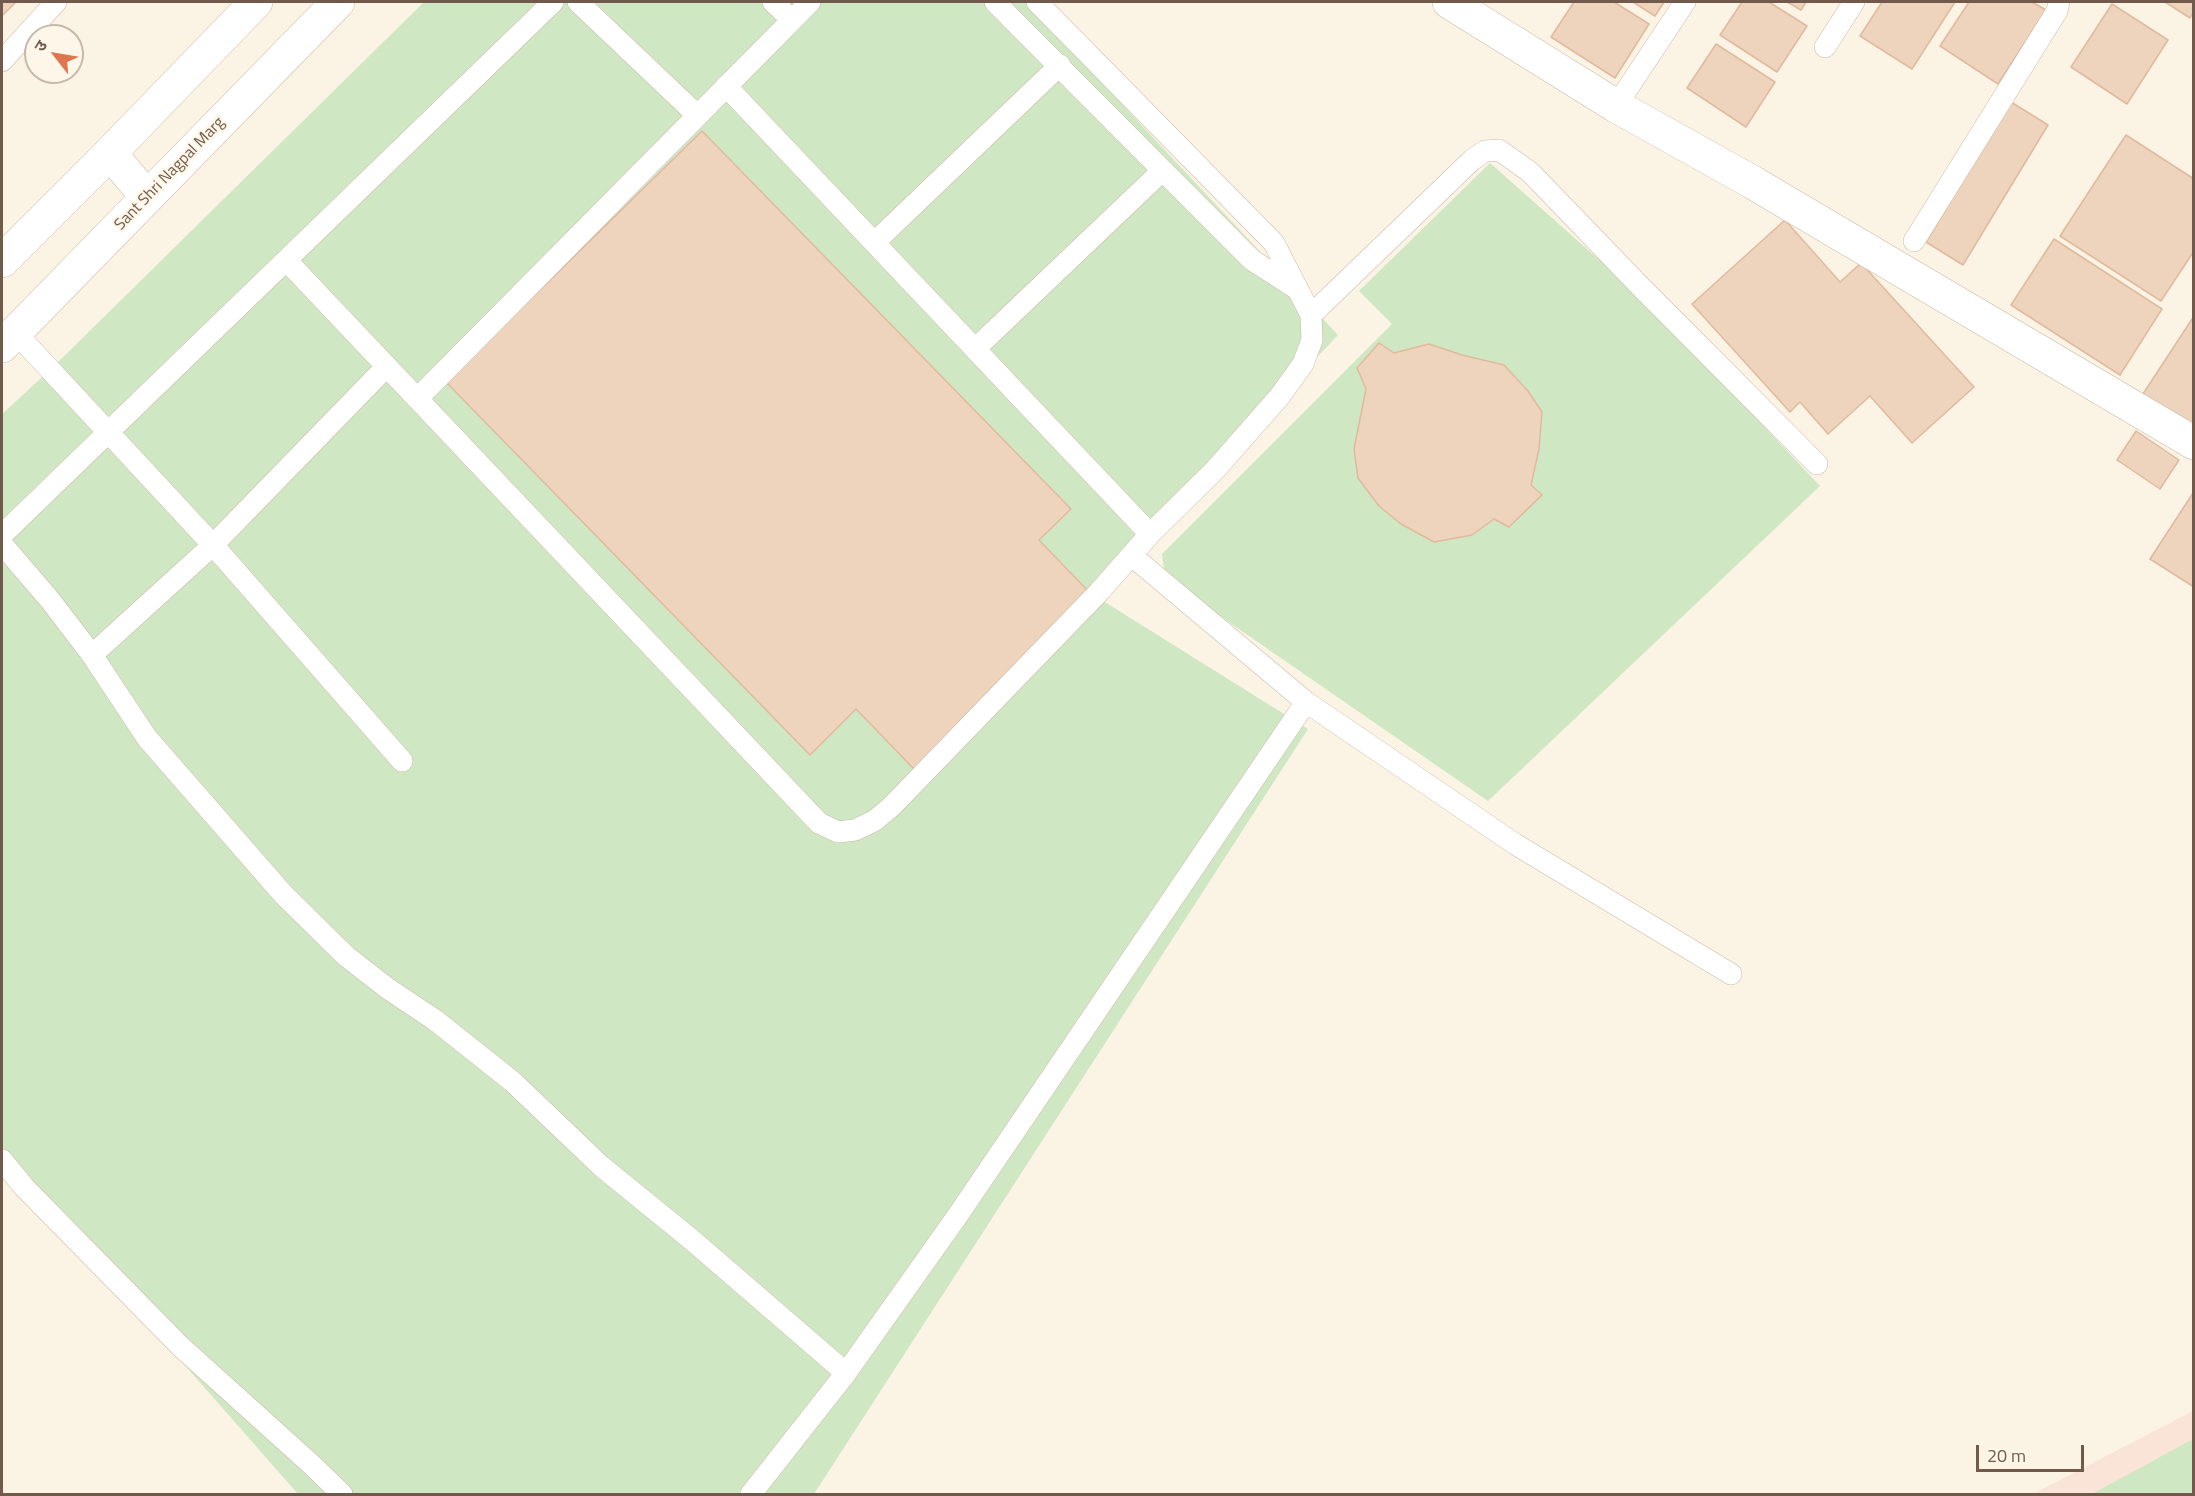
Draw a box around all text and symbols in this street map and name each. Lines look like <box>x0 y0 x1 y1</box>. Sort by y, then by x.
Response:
north arrow <box>24 24 84 84</box>
text: उ <box>28 36 53 56</box>
street label: Sant Shri Nagpal Marg <box>111 113 229 235</box>
scale bar <box>1979 1433 2087 1471</box>
text: 20 m <box>1987 1442 2026 1469</box>

